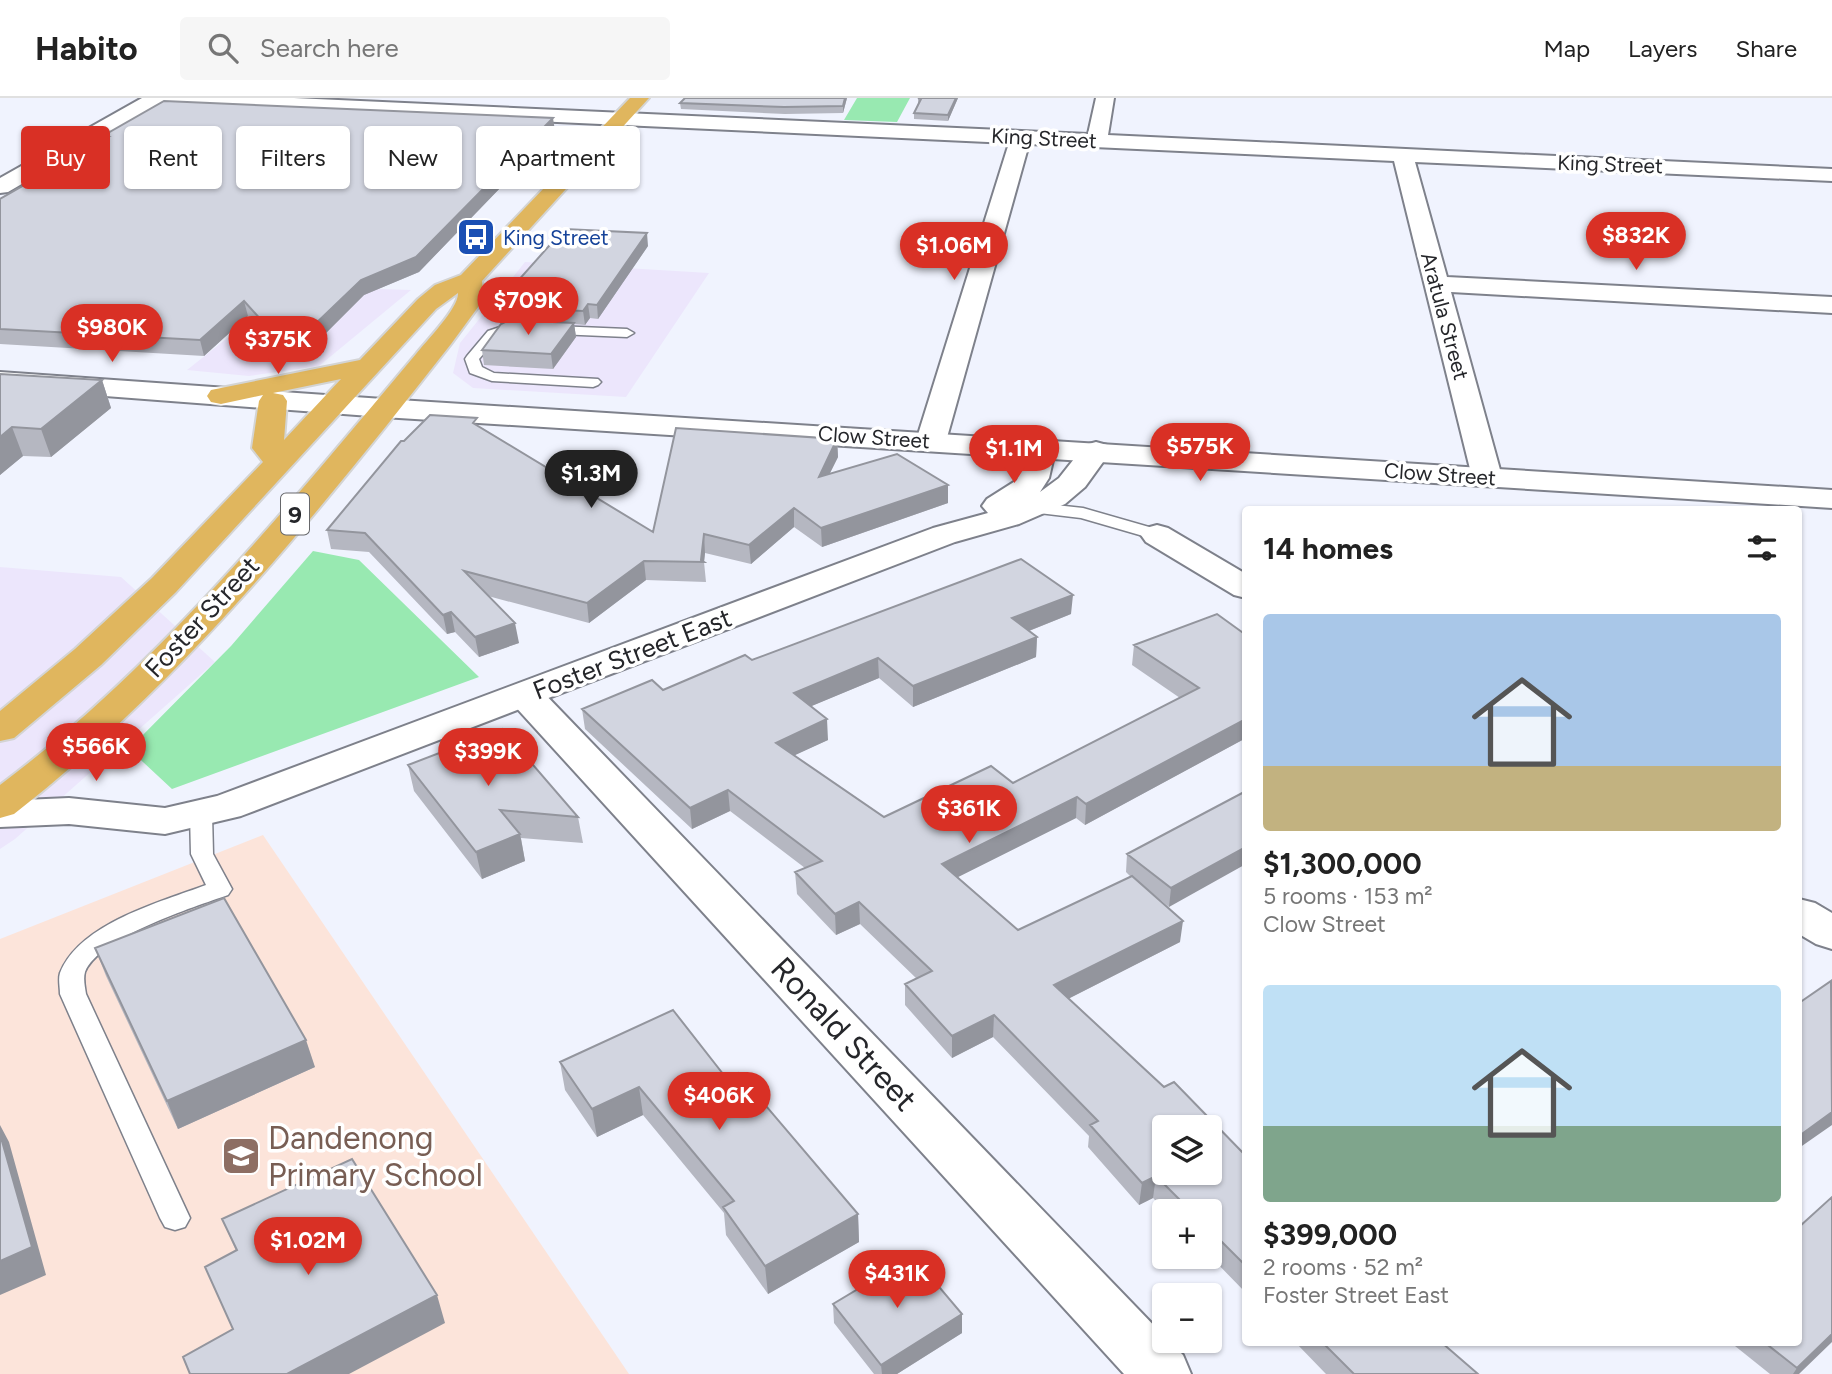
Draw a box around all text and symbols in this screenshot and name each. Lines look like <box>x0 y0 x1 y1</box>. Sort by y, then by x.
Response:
search box <box>180 17 670 80</box>
text: Habito <box>35 29 138 68</box>
icon: search <box>204 29 242 67</box>
text: Search here <box>260 32 399 64</box>
text: Map <box>1543 34 1590 63</box>
text: Layers <box>1628 34 1697 63</box>
text: Share <box>1735 34 1797 63</box>
street label: King Street <box>991 123 1097 153</box>
chip: Buy <box>21 126 110 189</box>
chip: Rent <box>124 126 222 189</box>
chip: Filters <box>236 126 350 189</box>
chip: New <box>364 126 462 189</box>
chip: Apartment <box>476 126 640 189</box>
street label: King Street <box>1557 150 1663 178</box>
pin: $832K <box>1587 212 1685 272</box>
bus stop icon: King Street <box>455 216 497 258</box>
text: $832K <box>1602 221 1670 249</box>
pin: $1.06M <box>897 222 1011 282</box>
place label: King Street <box>503 225 609 250</box>
text: $1.06M <box>916 231 992 259</box>
street label: Aratula Street <box>1416 249 1474 383</box>
pin: $709K <box>479 278 577 337</box>
text: $709K <box>493 286 563 314</box>
pin: $980K <box>63 304 161 364</box>
text: $980K <box>77 313 147 341</box>
pin: $375K <box>229 316 327 376</box>
text: $375K <box>245 325 312 353</box>
street label: Clow Street <box>817 421 931 453</box>
pin: $575K <box>1151 424 1249 483</box>
pin: $1.1M <box>965 426 1063 485</box>
text: $575K <box>1166 432 1234 460</box>
text: $1.1M <box>985 434 1043 462</box>
pin: $1.3M <box>542 450 640 510</box>
street label: Clow Street <box>1383 458 1497 490</box>
text: $1.3M <box>561 459 621 487</box>
road number: 9 <box>281 494 309 534</box>
icon: filters <box>1743 529 1781 567</box>
text: 14 homes <box>1263 530 1393 567</box>
street label: Foster Street <box>138 550 266 684</box>
street label: Foster Street East <box>528 601 736 707</box>
icon: home <box>1459 659 1585 785</box>
pin: $566K <box>47 724 145 783</box>
pin: $399K <box>439 728 537 788</box>
text: $566K <box>62 732 130 760</box>
text: $399K <box>454 737 522 765</box>
pin: $361K <box>920 786 1018 845</box>
text: $361K <box>937 794 1001 822</box>
text: $1,300,000 <box>1263 845 1422 882</box>
text: 5 rooms · 153 m² <box>1263 882 1433 910</box>
text: Clow Street <box>1263 910 1386 938</box>
street label: Ronald Street <box>763 949 925 1119</box>
icon: home <box>1459 1030 1585 1156</box>
pin: $406K <box>670 1072 768 1132</box>
text: $406K <box>684 1081 754 1109</box>
map controls <box>1152 1115 1222 1353</box>
button: layers <box>1152 1115 1222 1185</box>
place label: Dandenong Primary School <box>268 1119 483 1194</box>
school or university icon: Dandenong Primary School <box>220 1135 262 1177</box>
button: + <box>1152 1199 1222 1269</box>
text: $399,000 <box>1263 1216 1397 1253</box>
pin: $1.02M <box>251 1218 365 1277</box>
text: $1.02M <box>270 1226 346 1254</box>
pin: $431K <box>848 1250 946 1310</box>
text: 2 rooms · 52 m² <box>1263 1253 1423 1281</box>
text: $431K <box>864 1259 930 1287</box>
text: Foster Street East <box>1263 1281 1449 1309</box>
button: − <box>1152 1283 1222 1353</box>

